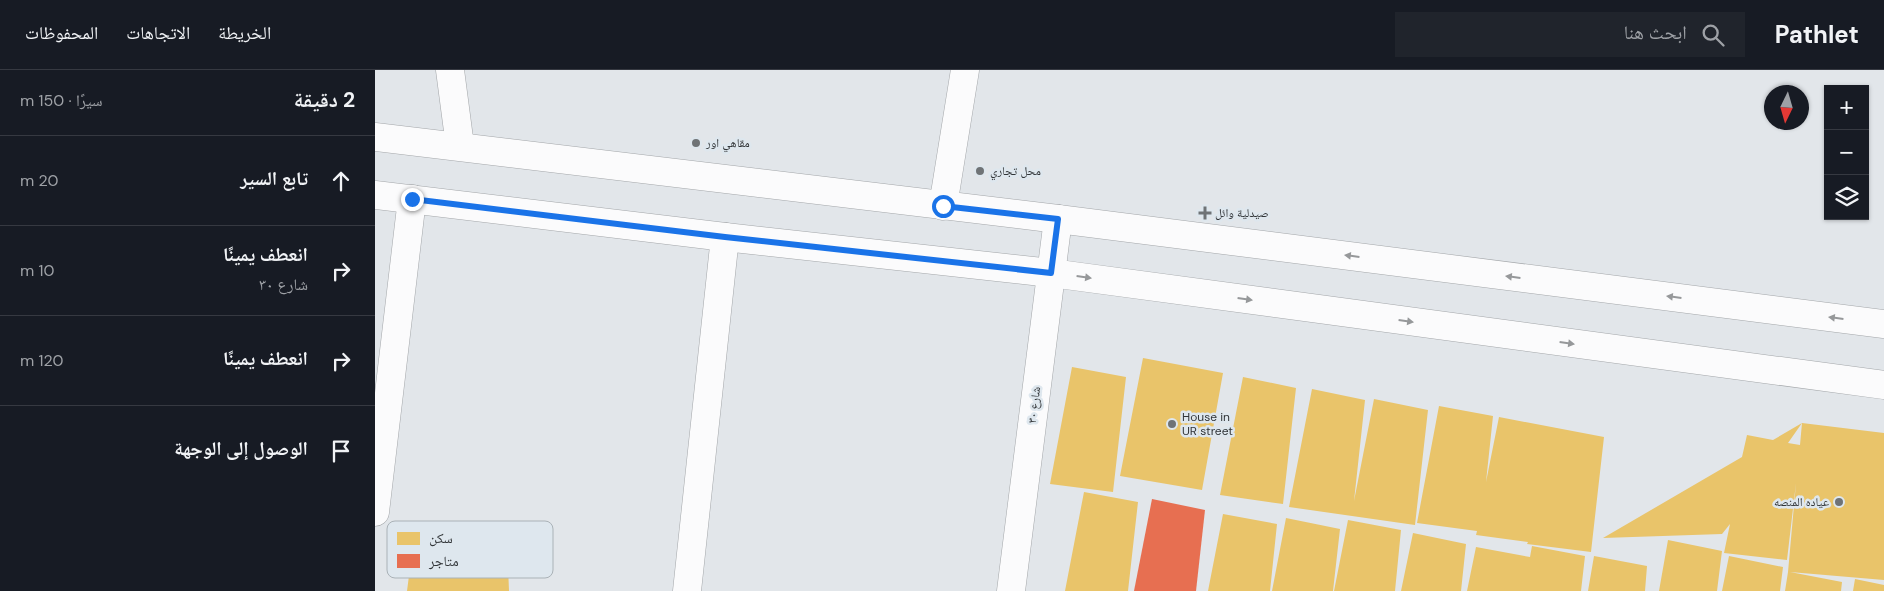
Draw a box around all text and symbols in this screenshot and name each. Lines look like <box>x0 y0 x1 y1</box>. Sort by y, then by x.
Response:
search box <box>1395 12 1745 57</box>
text: Pathlet <box>1775 19 1859 50</box>
text: ابحث هنا <box>1624 20 1687 45</box>
text: المحفوظات <box>25 21 98 45</box>
text: الاتجاهات <box>126 21 190 45</box>
text: الخريطة <box>218 21 271 45</box>
icon: search <box>1699 21 1727 49</box>
north arrow <box>1764 85 1809 130</box>
map controls <box>1824 85 1869 220</box>
button: + <box>1824 85 1869 130</box>
text: 2 دقيقة <box>294 86 355 114</box>
text: سيرًا · 150 m <box>20 90 102 111</box>
button: − <box>1824 130 1869 175</box>
place label: مقاهي اور <box>705 135 750 153</box>
marker: مقاهي اور <box>690 137 702 149</box>
place label: محل تجاري <box>990 163 1041 181</box>
marker: محل تجاري <box>974 165 986 177</box>
text: تابع السير <box>240 166 308 191</box>
icon: ahead <box>327 167 355 195</box>
text: 20 m <box>20 170 59 191</box>
button: layers <box>1824 175 1869 220</box>
route end <box>401 188 424 211</box>
route start <box>932 195 955 218</box>
place label: صيدلية وائل <box>1215 205 1269 221</box>
marker: صيدلية وائل <box>1199 207 1211 219</box>
text: انعطف يمينًا <box>223 242 308 267</box>
one-way arrow <box>1344 252 1360 260</box>
icon: right <box>327 257 355 285</box>
text: 10 m <box>20 260 54 281</box>
one-way arrow <box>1505 273 1521 281</box>
text: شارع ٣٠ <box>259 274 308 295</box>
one-way arrow <box>1076 274 1092 282</box>
one-way arrow <box>1666 293 1682 301</box>
one-way arrow <box>1237 295 1253 303</box>
one-way arrow <box>1827 313 1843 321</box>
one-way arrow <box>1398 317 1414 325</box>
one-way arrow <box>1559 339 1575 347</box>
text: انعطف يمينًا <box>223 346 308 371</box>
icon: right <box>327 347 355 375</box>
text: 120 m <box>20 350 64 371</box>
street label: شارع ٣٠ <box>1024 386 1044 424</box>
place label: House in UR street <box>1182 409 1233 439</box>
marker: House in UR street <box>1166 418 1178 430</box>
text: الوصول إلى الوجهة <box>174 436 308 461</box>
icon: arrive <box>327 437 355 465</box>
place label: عياده المنصه <box>1774 494 1829 510</box>
marker: عياده المنصه <box>1833 496 1845 508</box>
legend <box>387 521 553 578</box>
text: سكن <box>429 529 453 547</box>
text: متاجر <box>428 552 459 570</box>

